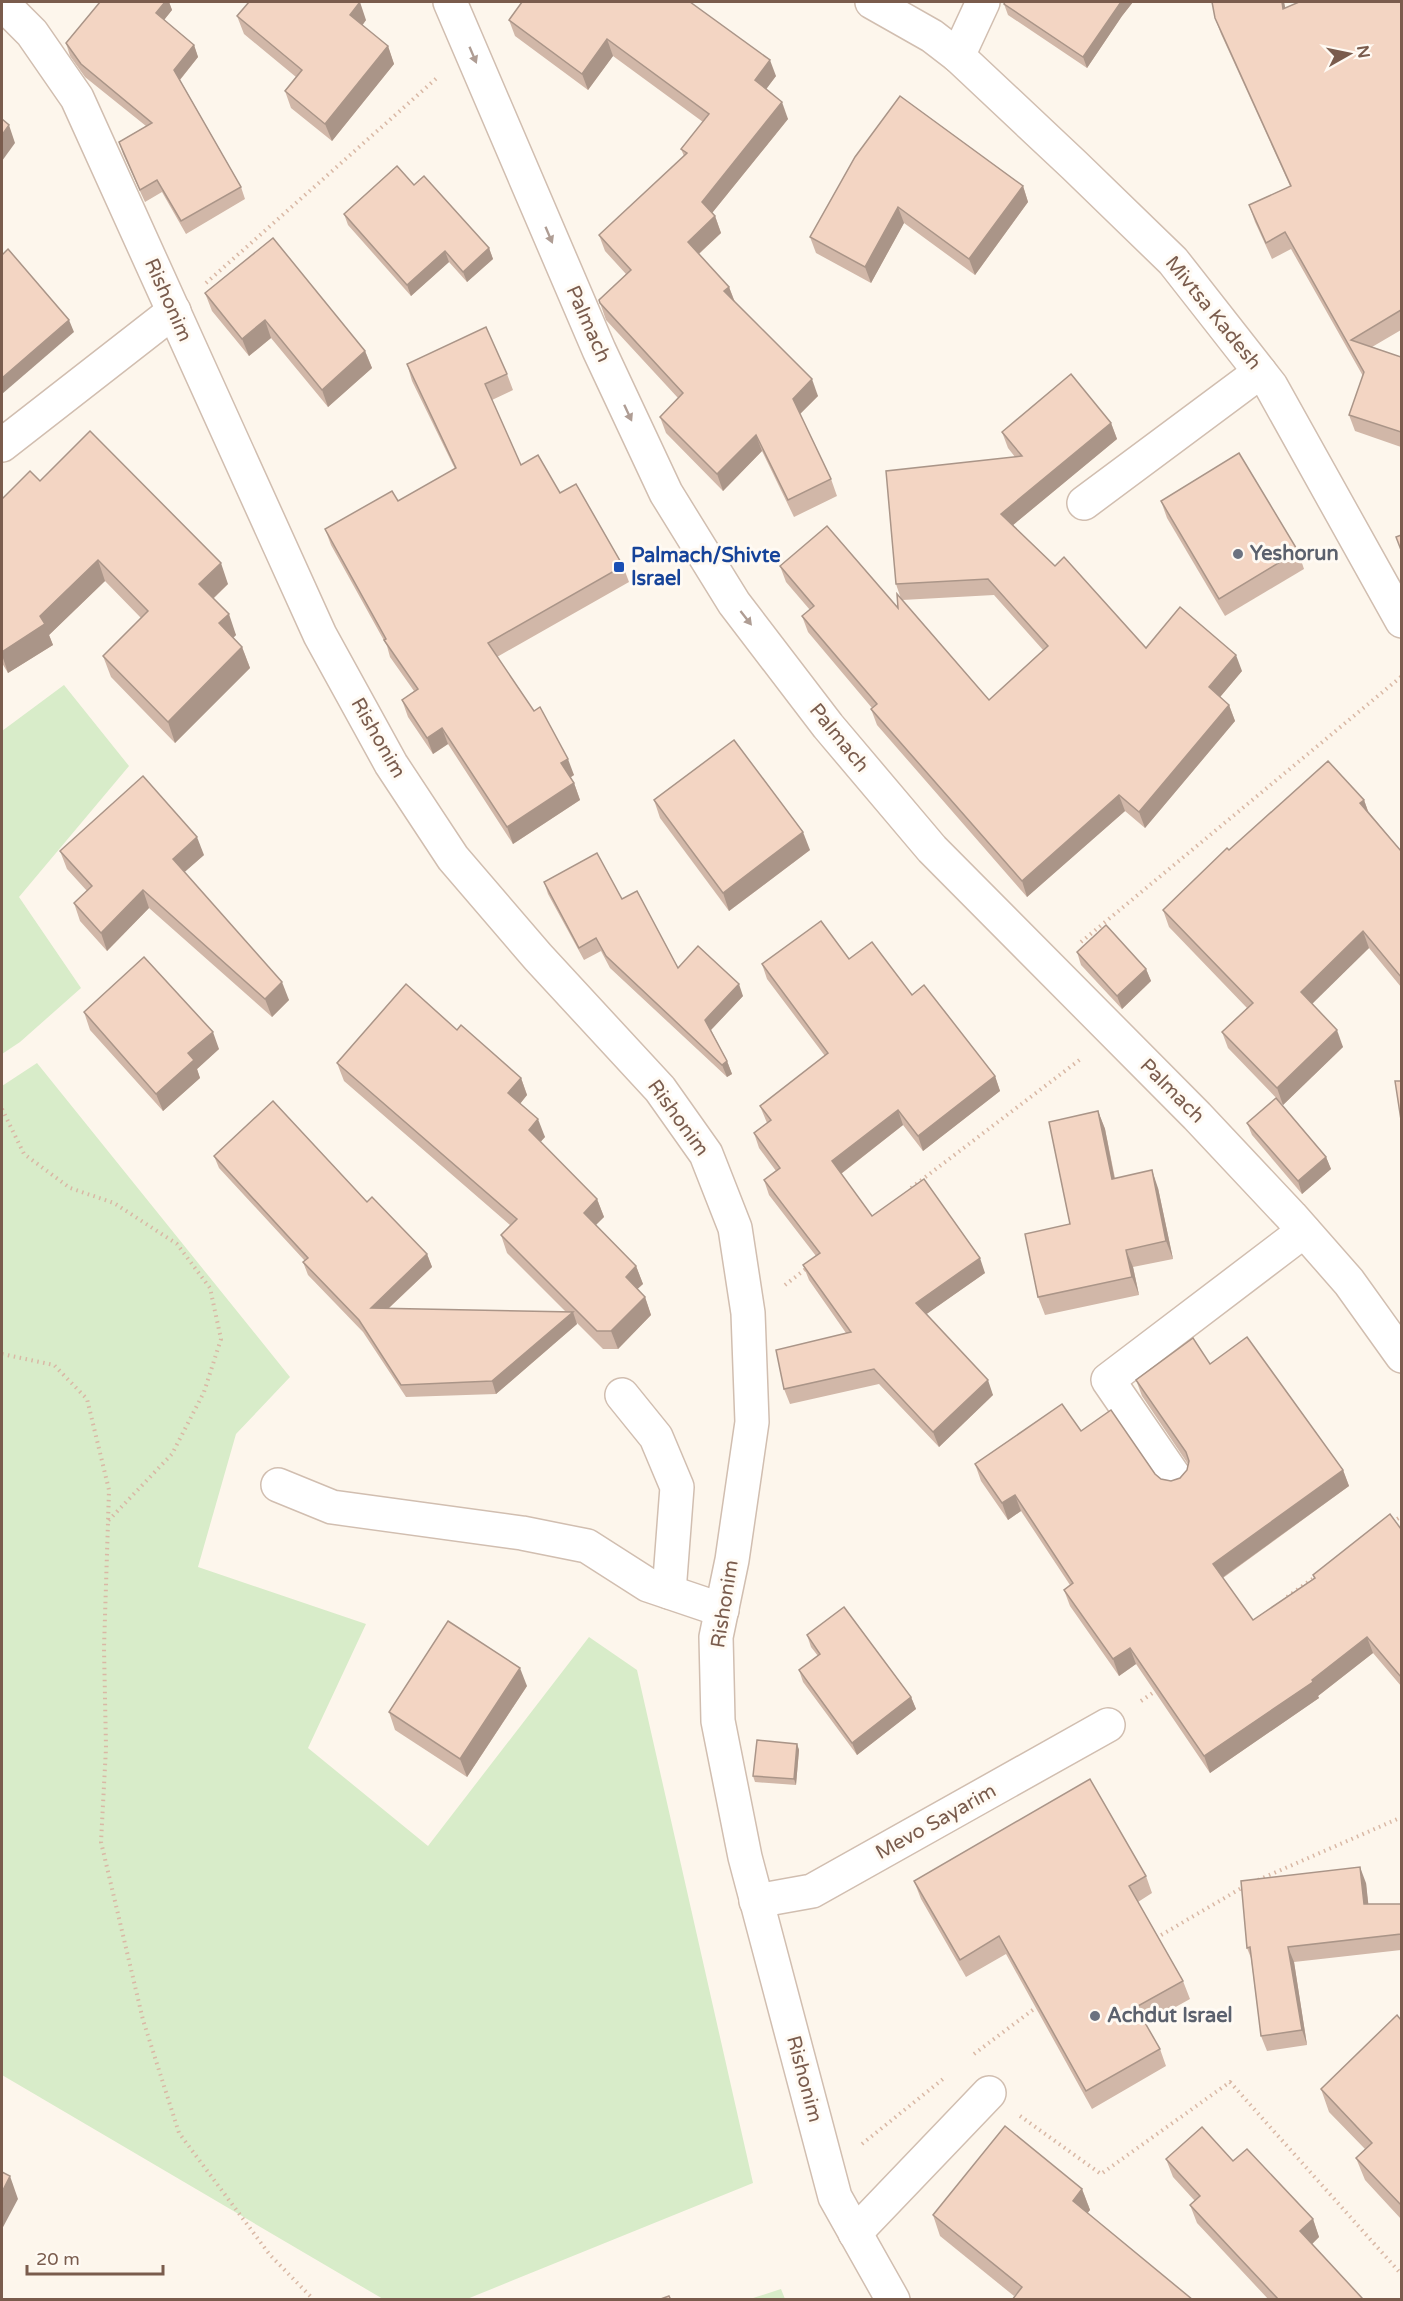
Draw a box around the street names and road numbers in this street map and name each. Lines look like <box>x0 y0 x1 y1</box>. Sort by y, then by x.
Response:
street label: Mivtsa Kadesh <box>1160 251 1266 375</box>
street label: Rishonim <box>139 255 197 345</box>
street label: Palmach <box>560 282 616 366</box>
street label: Rishonim <box>345 694 411 782</box>
street label: Palmach <box>804 699 874 777</box>
street label: Palmach <box>1135 1054 1209 1128</box>
street label: Rishonim <box>642 1075 714 1161</box>
street label: Rishonim <box>706 1558 744 1650</box>
street label: Mevo Sayarim <box>871 1779 1001 1865</box>
street label: Rishonim <box>781 2033 827 2125</box>

